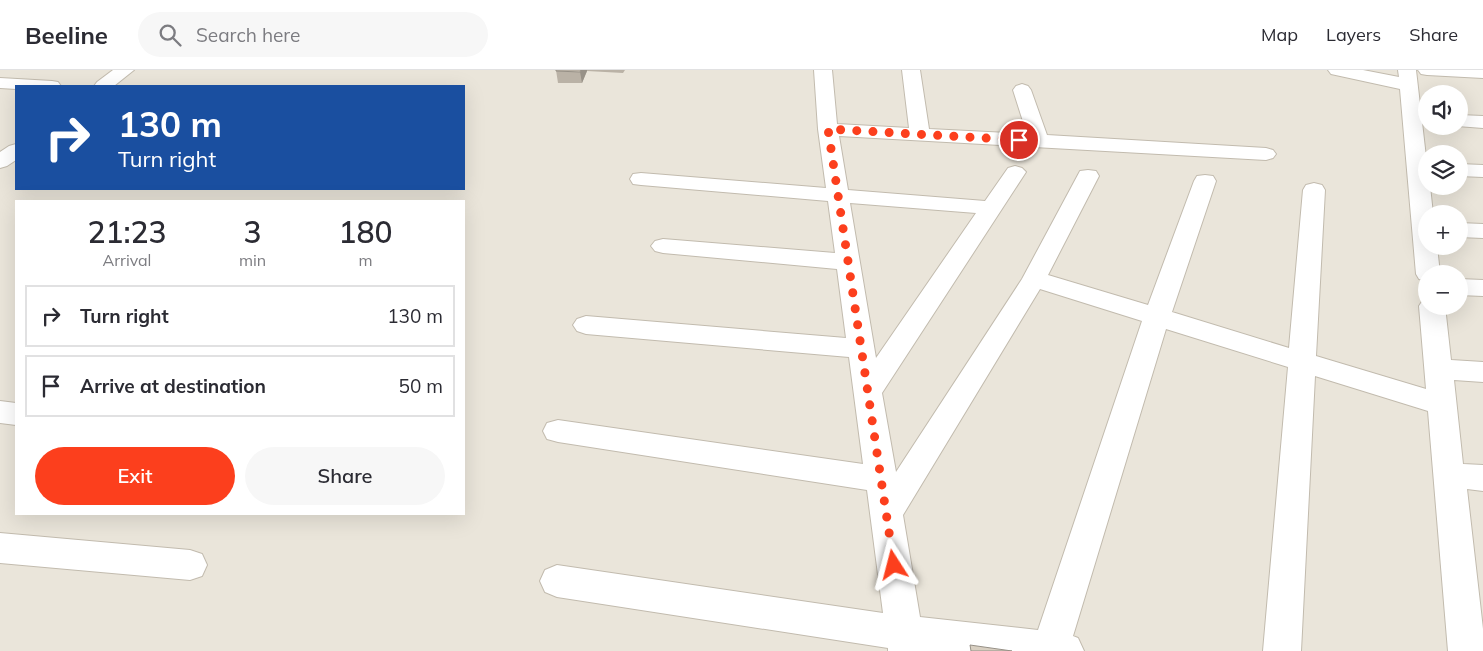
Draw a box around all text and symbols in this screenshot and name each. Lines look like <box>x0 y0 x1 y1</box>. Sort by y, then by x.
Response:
search box <box>138 12 488 57</box>
text: Beeline <box>25 20 108 50</box>
icon: search <box>156 21 184 49</box>
text: Search here <box>196 23 300 47</box>
text: Map <box>1261 23 1298 46</box>
text: Layers <box>1326 23 1381 46</box>
text: Share <box>1409 23 1458 46</box>
map controls <box>1418 85 1468 315</box>
button: sound <box>1418 85 1468 135</box>
text: 130 m <box>118 102 222 146</box>
icon: right <box>35 105 100 170</box>
pin <box>998 119 1040 161</box>
icon: arrive <box>1005 126 1033 154</box>
text: Turn right <box>118 145 216 173</box>
button: layers <box>1418 145 1468 195</box>
button: + <box>1418 205 1468 255</box>
text: 21:23 <box>87 213 167 251</box>
text: 3 <box>244 213 262 251</box>
text: 180 <box>339 213 393 251</box>
text: Arrival <box>103 250 151 270</box>
text: min <box>239 250 266 270</box>
text: m <box>359 250 373 270</box>
button: − <box>1418 265 1468 315</box>
icon: right <box>37 302 65 330</box>
text: Turn right <box>80 304 169 328</box>
text: 130 m <box>387 304 443 328</box>
icon: arrive <box>37 372 65 400</box>
text: Arrive at destination <box>80 374 266 398</box>
text: 50 m <box>399 374 443 398</box>
button: Exit <box>35 447 235 505</box>
button: Share <box>245 447 445 505</box>
position arrow <box>867 538 919 590</box>

